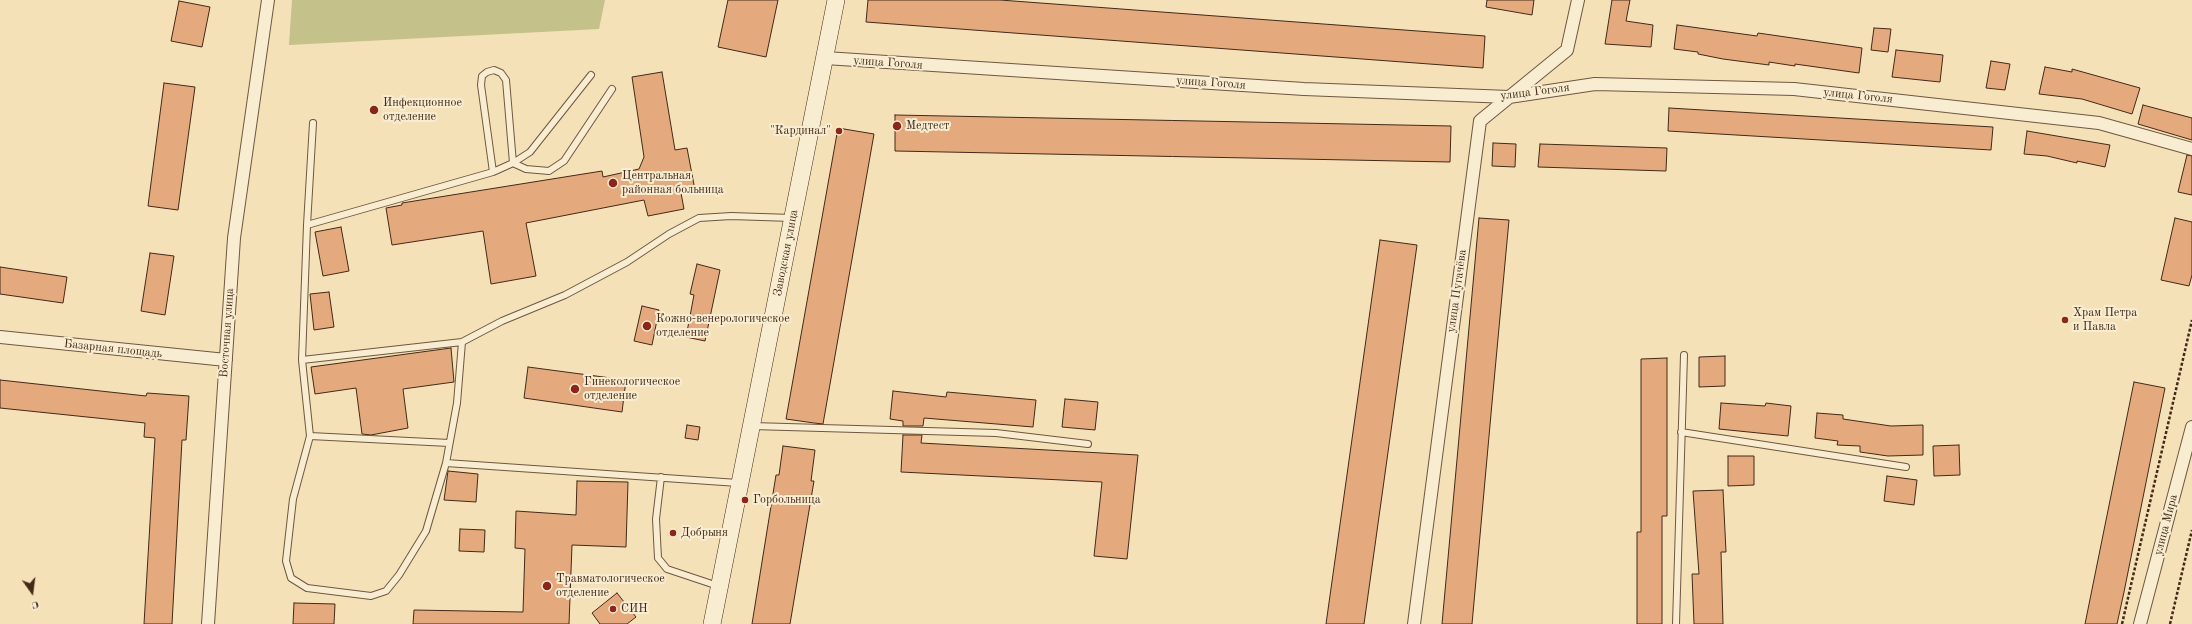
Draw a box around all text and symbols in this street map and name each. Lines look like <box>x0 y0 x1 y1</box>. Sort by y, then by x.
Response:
street label: улица Гоголя <box>853 53 923 73</box>
street label: улица Гоголя <box>1176 73 1246 93</box>
street label: улица Гоголя <box>1499 81 1571 103</box>
street label: улица Гоголя <box>1823 85 1893 107</box>
place label: Инфекционное отделение <box>383 96 462 124</box>
marker: Инфекционное отделение <box>368 104 380 116</box>
place label: Медтест <box>906 119 950 133</box>
marker: Медтест <box>891 120 903 132</box>
place label: "Кардинал" <box>770 124 831 138</box>
marker: "Кардинал" <box>834 126 844 136</box>
place label: Центральная районная больница <box>622 169 724 197</box>
marker: Центральная районная больница <box>607 177 619 189</box>
street label: Заводская улица <box>771 208 801 298</box>
street label: улица Пугачёва <box>1444 248 1470 334</box>
street label: Восточная улица <box>217 288 237 378</box>
place label: Храм Петра и Павла <box>2073 306 2137 334</box>
place label: Кожно-венерологическое отделение <box>656 312 790 340</box>
marker: Храм Петра и Павла <box>2060 315 2070 325</box>
marker: Кожно-венерологическое отделение <box>641 320 653 332</box>
street label: Базарная площадь <box>63 337 163 361</box>
place label: Гинекологическое отделение <box>584 375 680 403</box>
marker: Гинекологическое отделение <box>569 383 581 395</box>
place label: Горбольница <box>753 493 821 507</box>
street label: улица Мира <box>2151 493 2181 557</box>
marker: Горбольница <box>740 495 750 505</box>
place label: Добрыня <box>681 526 728 540</box>
marker: Добрыня <box>668 528 678 538</box>
north arrow <box>12 572 52 612</box>
place label: Травматологическое отделение <box>556 572 665 600</box>
marker: Травматологическое отделение <box>541 580 553 592</box>
text: С <box>30 598 40 610</box>
place label: СИН <box>621 602 648 616</box>
marker: СИН <box>608 604 618 614</box>

